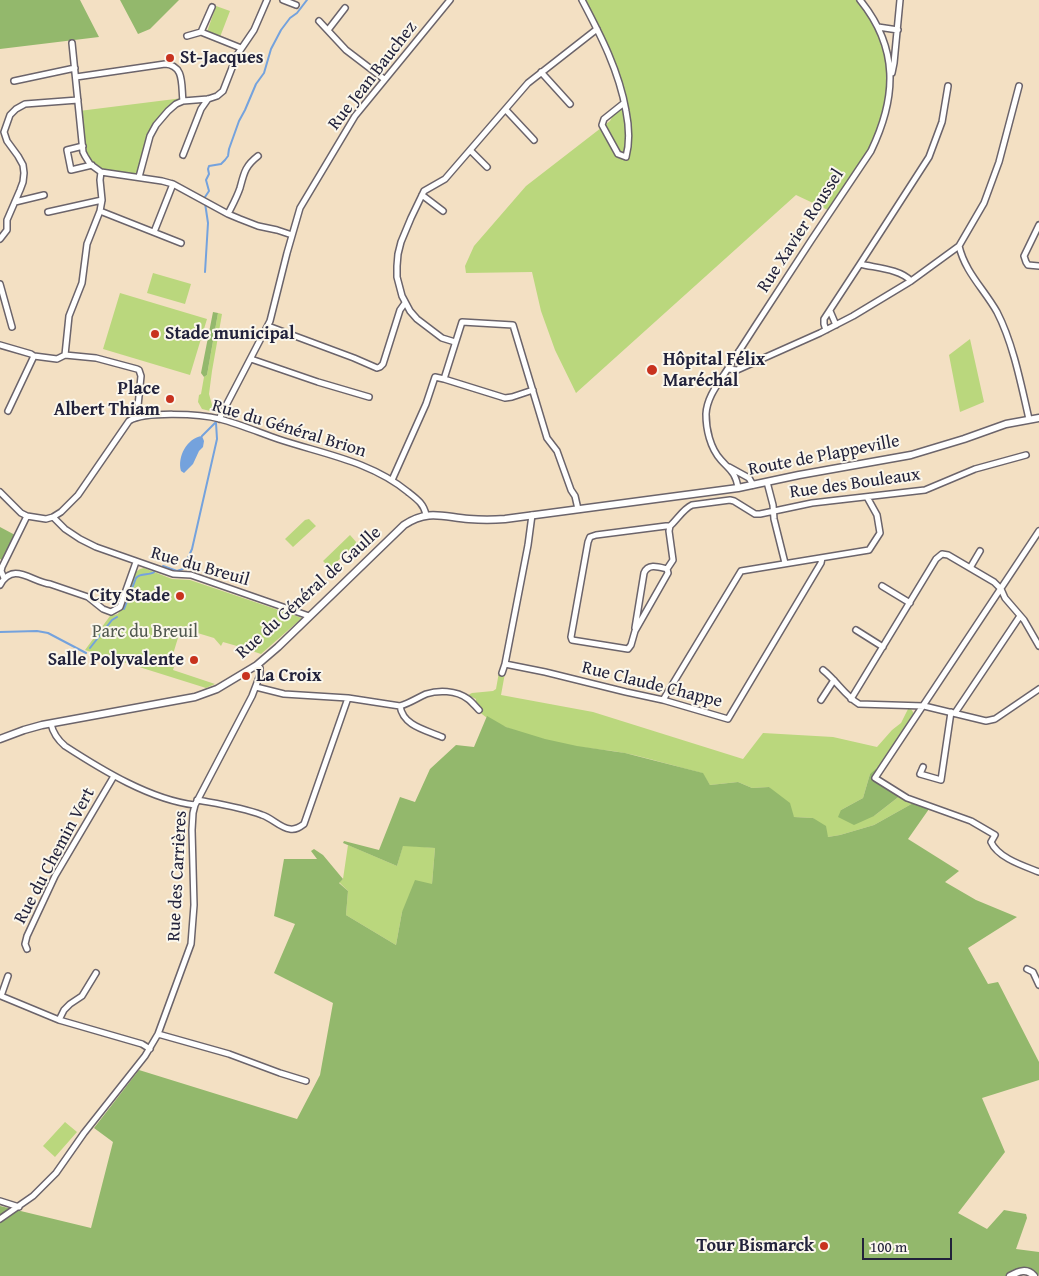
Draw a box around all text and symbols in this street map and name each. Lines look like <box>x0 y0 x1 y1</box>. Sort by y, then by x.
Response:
street label: Rue Jean Bauchez <box>324 17 422 135</box>
place label: St-Jacques <box>180 47 263 69</box>
marker: St-Jacques <box>164 52 176 64</box>
street label: Rue Xavier Roussel <box>753 165 849 297</box>
place label: Stade municipal <box>165 323 295 345</box>
marker: Stade municipal <box>149 328 161 340</box>
place label: Hôpital Félix Maréchal <box>663 349 765 392</box>
marker: Hôpital Félix Maréchal <box>645 363 659 377</box>
place label: Place Albert Thiam <box>54 378 160 420</box>
marker: Place Albert Thiam <box>164 393 176 405</box>
street label: Rue du Général Brion <box>209 395 369 463</box>
street label: Route de Plappeville <box>746 431 902 481</box>
street label: Rue des Bouleaux <box>788 464 922 504</box>
street label: Rue du Général de Gaulle <box>232 522 386 664</box>
street label: Rue du Breuil <box>148 543 252 591</box>
place label: City Stade <box>90 585 170 607</box>
marker: City Stade <box>174 590 186 602</box>
park label: Parc du Breuil <box>92 621 198 643</box>
place label: Salle Polyvalente <box>48 649 184 671</box>
marker: Salle Polyvalente <box>188 654 200 666</box>
street label: Rue Claude Chappe <box>580 657 724 713</box>
place label: La Croix <box>256 665 321 687</box>
marker: La Croix <box>240 670 252 682</box>
street label: Rue du Chemin Vert <box>10 784 100 928</box>
street label: Rue des Carrières <box>164 810 192 942</box>
scale bar <box>864 1228 954 1260</box>
place label: Tour Bismarck <box>697 1235 814 1257</box>
text: 100 m <box>870 1236 907 1257</box>
marker: Tour Bismarck <box>818 1240 830 1252</box>

